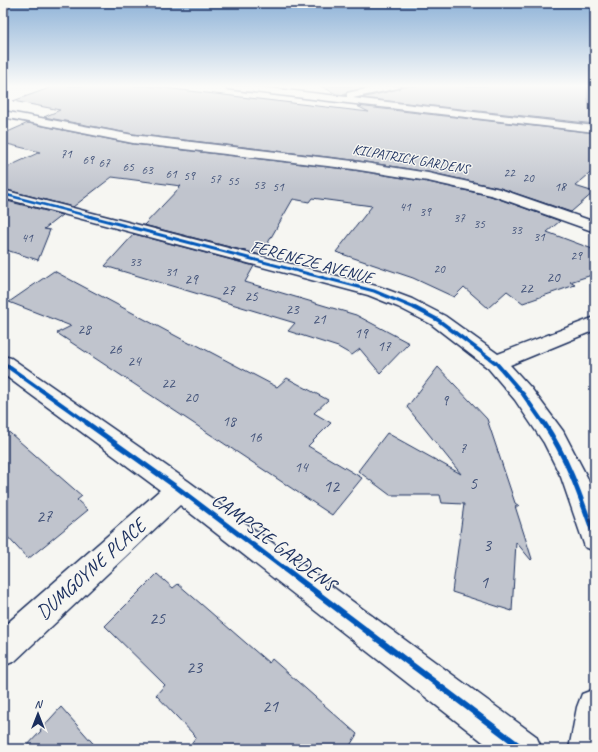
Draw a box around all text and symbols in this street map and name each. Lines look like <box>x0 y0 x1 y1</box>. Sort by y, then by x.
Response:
street label: KILPATRICK GARDENS <box>351 140 473 178</box>
house number: 71 <box>60 146 73 162</box>
house number: 69 <box>82 152 95 168</box>
house number: 67 <box>98 155 111 171</box>
house number: 65 <box>122 159 135 175</box>
house number: 63 <box>141 162 154 178</box>
house number: 22 <box>503 165 516 181</box>
house number: 61 <box>165 166 178 182</box>
house number: 59 <box>183 168 196 184</box>
house number: 20 <box>522 170 535 186</box>
house number: 57 <box>209 171 222 187</box>
house number: 55 <box>227 173 240 189</box>
house number: 53 <box>253 177 266 193</box>
house number: 51 <box>272 179 285 195</box>
house number: 18 <box>554 179 567 195</box>
house number: 41 <box>399 199 412 215</box>
house number: 39 <box>419 204 432 220</box>
house number: 37 <box>453 210 466 226</box>
house number: 35 <box>473 216 486 232</box>
house number: 33 <box>510 222 523 238</box>
house number: 31 <box>533 229 546 245</box>
house number: 41 <box>21 230 34 246</box>
street label: FERENEZE AVENUE <box>249 236 378 289</box>
house number: 29 <box>570 248 583 264</box>
house number: 33 <box>129 254 142 270</box>
house number: 20 <box>433 261 446 277</box>
house number: 31 <box>165 264 178 280</box>
house number: 20 <box>546 268 561 287</box>
house number: 29 <box>184 270 199 289</box>
house number: 22 <box>519 279 534 298</box>
house number: 27 <box>221 281 236 300</box>
house number: 25 <box>244 287 259 306</box>
house number: 23 <box>285 300 300 319</box>
house number: 21 <box>312 310 327 329</box>
house number: 28 <box>77 320 92 339</box>
house number: 19 <box>354 324 369 343</box>
house number: 17 <box>377 337 392 356</box>
house number: 26 <box>108 340 123 359</box>
house number: 24 <box>127 352 142 371</box>
house number: 22 <box>161 374 176 393</box>
house number: 20 <box>184 388 199 407</box>
house number: 9 <box>442 391 450 410</box>
house number: 18 <box>222 412 237 431</box>
house number: 16 <box>248 428 263 447</box>
house number: 7 <box>460 439 468 458</box>
house number: 14 <box>294 458 309 477</box>
house number: 5 <box>469 472 478 494</box>
house number: 12 <box>323 475 341 497</box>
street label: CAMPSIE GARDENS <box>207 487 344 599</box>
house number: 27 <box>36 505 53 527</box>
street label: DUMGOYNE PLACE <box>31 511 153 625</box>
house number: 3 <box>483 534 493 556</box>
house number: 1 <box>480 571 489 593</box>
house number: 25 <box>149 607 166 629</box>
house number: 23 <box>186 656 204 678</box>
north arrow <box>18 694 58 734</box>
house number: 21 <box>262 695 279 717</box>
text: N <box>35 697 44 711</box>

